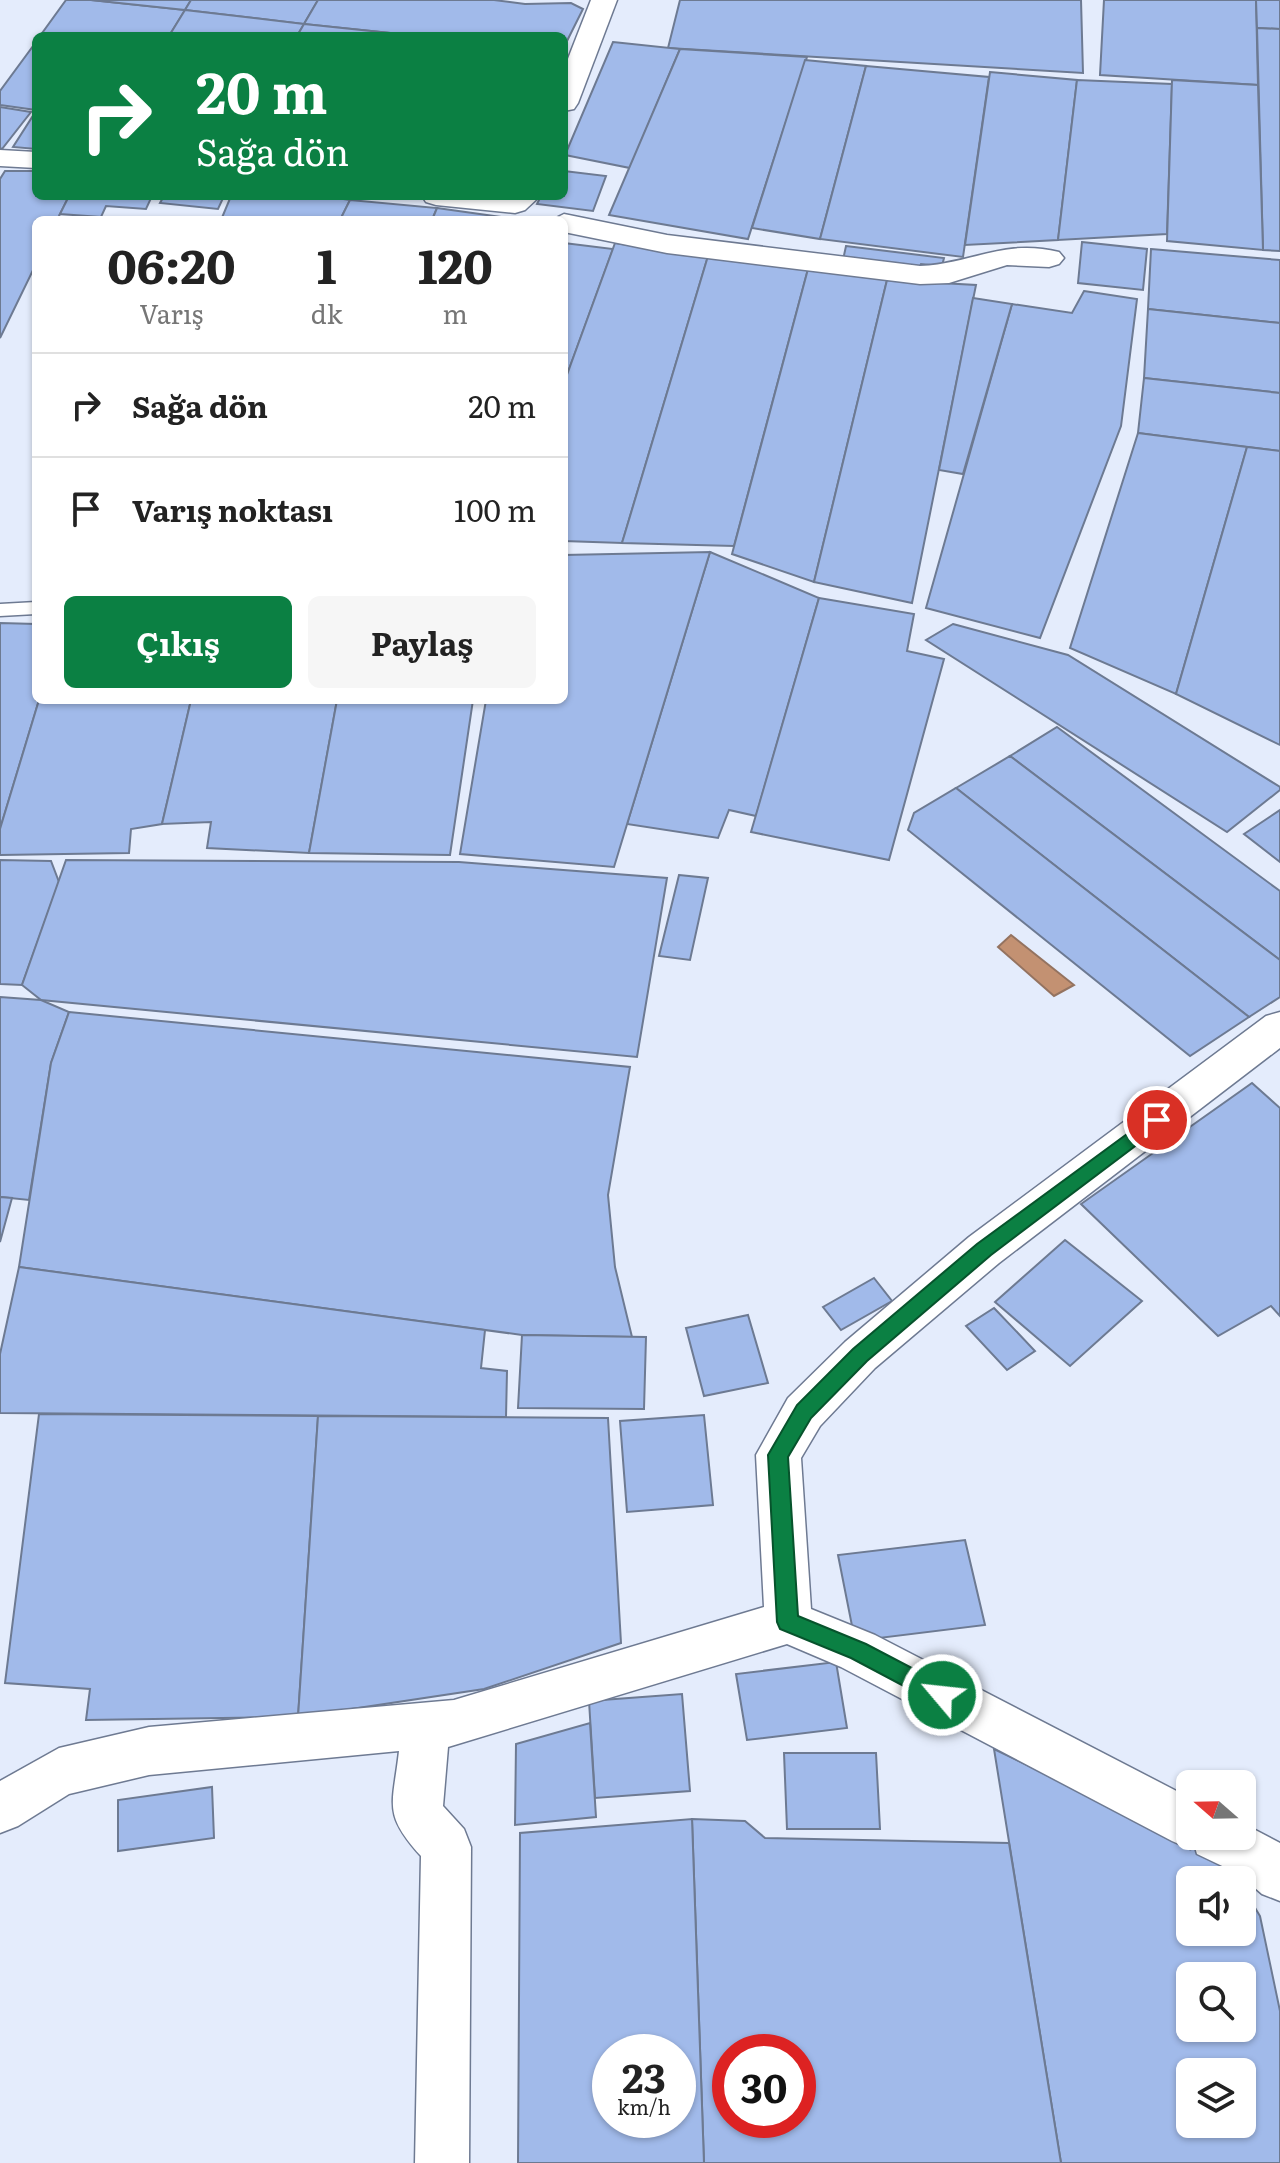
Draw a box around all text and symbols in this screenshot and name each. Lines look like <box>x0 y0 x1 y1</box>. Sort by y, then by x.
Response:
text: 20 m <box>196 48 328 131</box>
icon: right <box>64 64 168 168</box>
text: Sağa dön <box>196 124 349 177</box>
text: 06:20 <box>107 228 236 299</box>
text: 1 <box>317 228 337 299</box>
text: 120 <box>418 228 493 299</box>
text: Varış <box>139 293 203 332</box>
text: dk <box>311 293 343 332</box>
text: m <box>443 293 468 332</box>
icon: right <box>64 383 108 427</box>
text: Sağa dön <box>132 383 268 427</box>
text: 20 m <box>468 383 536 427</box>
icon: arrive <box>64 487 108 531</box>
text: Varış noktası <box>132 487 333 531</box>
text: 100 m <box>454 487 536 531</box>
button: Çıkış <box>64 596 292 688</box>
button: Paylaş <box>308 596 536 688</box>
pin <box>1123 1086 1191 1154</box>
icon: arrive <box>1135 1098 1179 1142</box>
position arrow <box>900 1653 984 1737</box>
north arrow <box>1176 1770 1256 1850</box>
map controls <box>1176 1770 1256 2138</box>
button: sound <box>1176 1866 1256 1946</box>
button: search <box>1176 1962 1256 2042</box>
speed limit sign: 30 <box>712 2034 816 2138</box>
text: 23 <box>622 2046 666 2105</box>
button: layers <box>1176 2058 1256 2138</box>
text: km/h <box>617 2091 671 2121</box>

